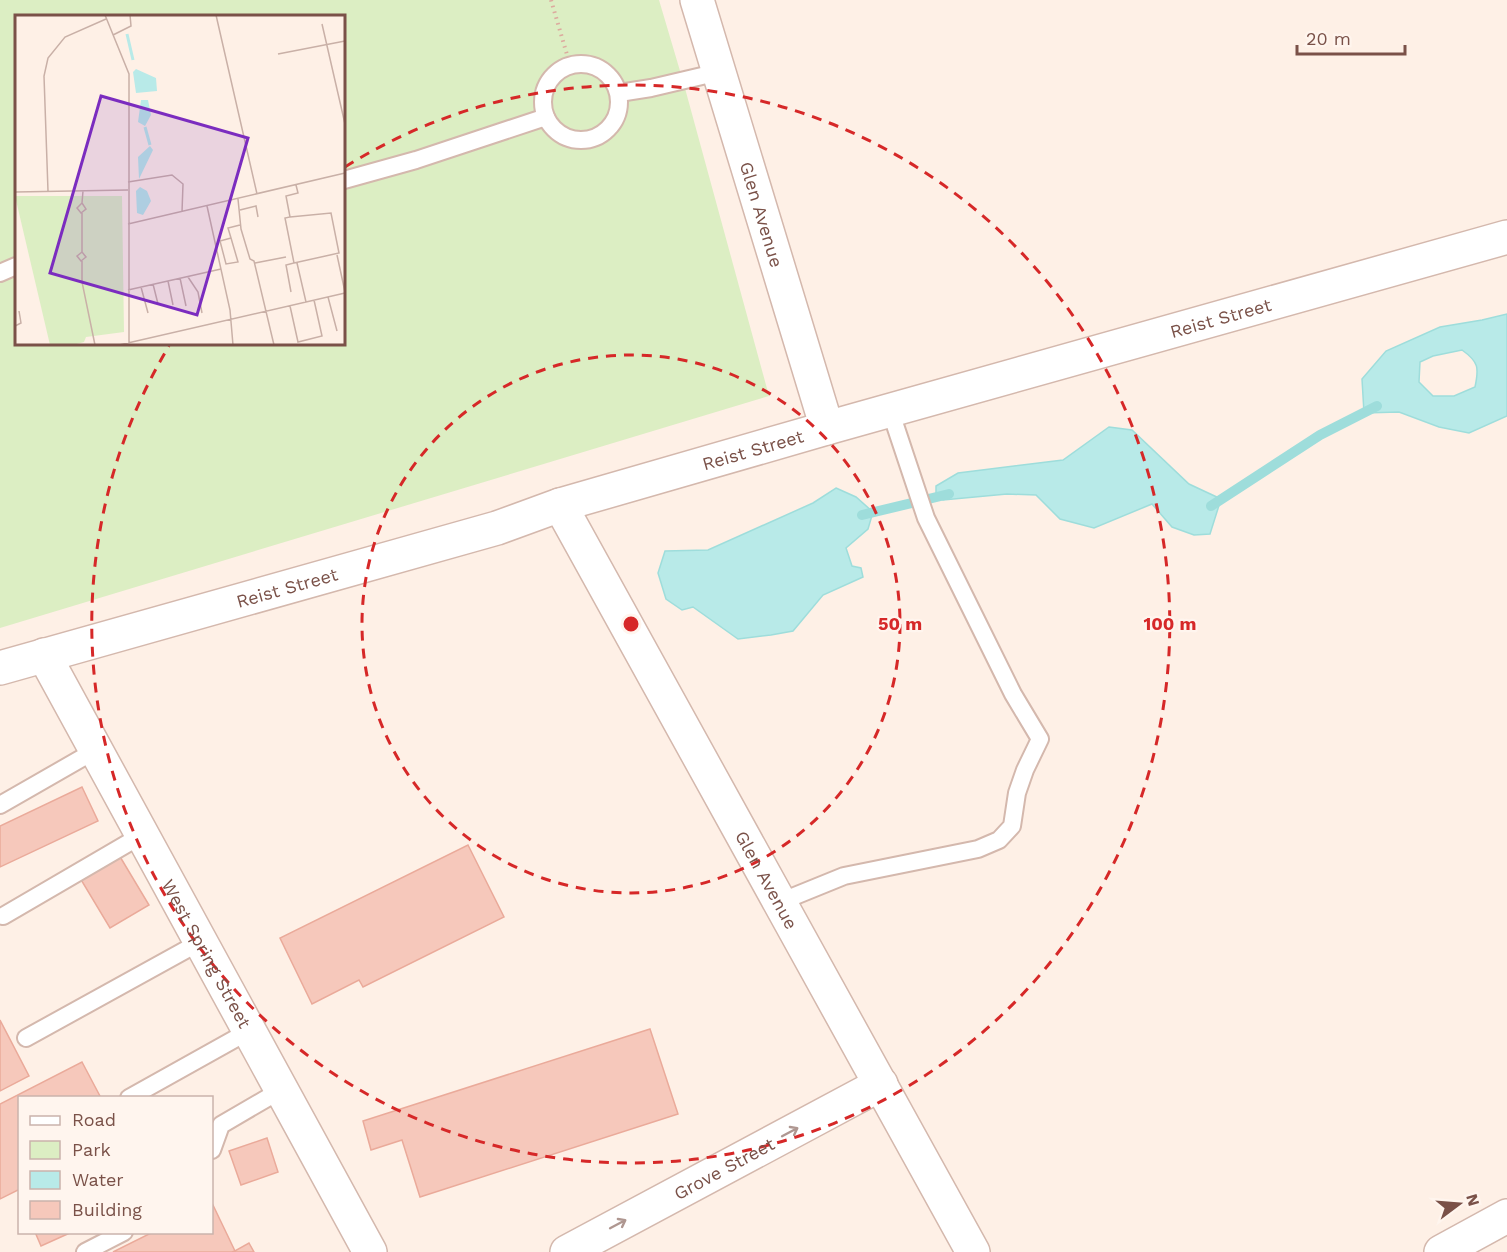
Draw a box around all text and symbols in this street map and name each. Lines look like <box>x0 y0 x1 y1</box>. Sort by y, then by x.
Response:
inset map <box>15 15 345 345</box>
scale bar <box>1297 18 1405 56</box>
text: 20 m <box>1306 28 1351 49</box>
street label: Glen Avenue <box>736 159 788 270</box>
street label: Reist Street <box>1167 293 1274 342</box>
street label: Reist Street <box>700 425 806 474</box>
street label: Reist Street <box>234 563 340 611</box>
text: 50 m <box>878 613 922 634</box>
text: 100 m <box>1143 613 1197 634</box>
centre of rings <box>621 614 641 634</box>
street label: Glen Avenue <box>731 827 803 932</box>
street label: West Spring Street <box>158 875 256 1032</box>
legend <box>18 1096 213 1234</box>
text: Road <box>72 1109 116 1130</box>
one-way arrow <box>781 1126 798 1138</box>
street label: Grove Street <box>670 1132 778 1203</box>
text: Park <box>72 1139 111 1160</box>
text: Water <box>72 1169 124 1190</box>
north arrow <box>1429 1174 1489 1234</box>
text: N <box>1462 1192 1484 1208</box>
text: Building <box>72 1199 142 1220</box>
one-way arrow <box>609 1218 627 1229</box>

